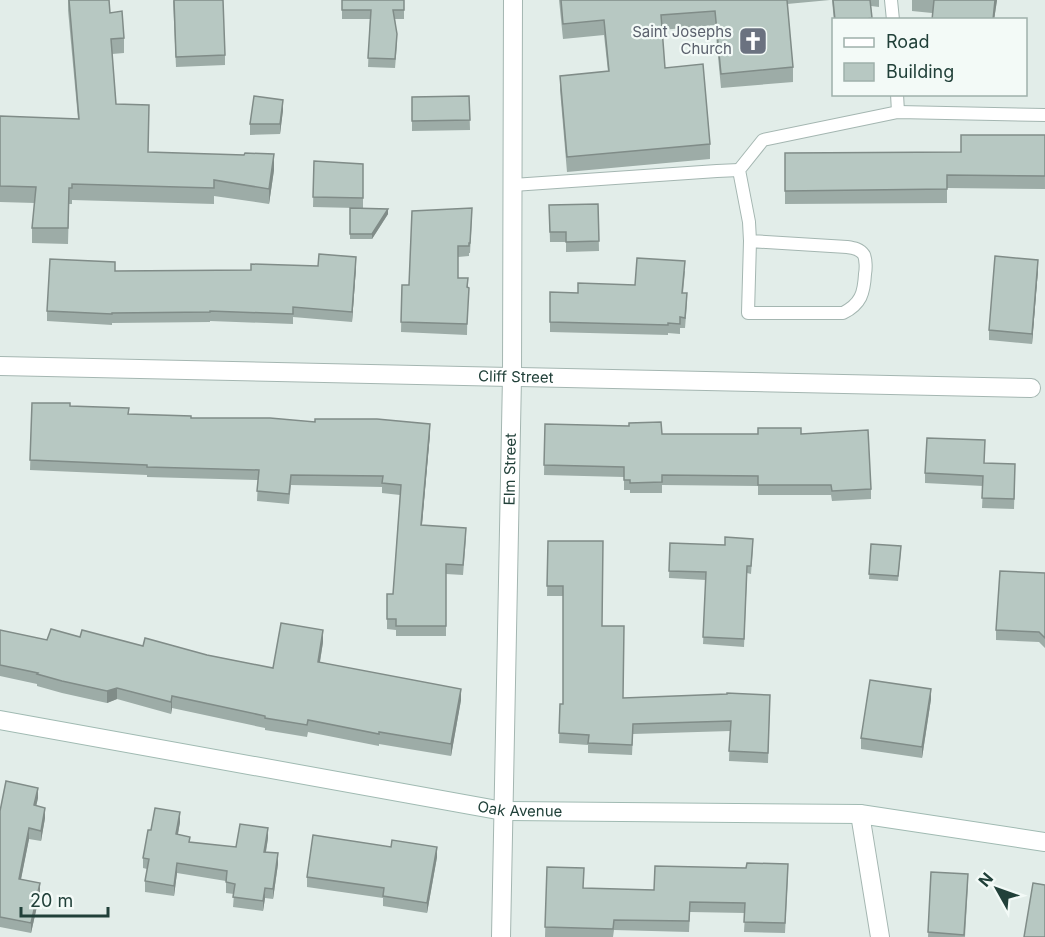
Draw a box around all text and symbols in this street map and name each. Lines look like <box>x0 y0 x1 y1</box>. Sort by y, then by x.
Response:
legend <box>832 18 1027 96</box>
place label: Saint Josephs Church <box>632 22 732 58</box>
church icon: Saint Josephs Church <box>737 25 769 57</box>
text: Road <box>886 31 929 52</box>
text: Building <box>886 61 954 82</box>
street label: Cliff Street <box>478 366 554 387</box>
street label: Elm Street <box>499 433 520 505</box>
street label: Oak Avenue <box>476 797 562 820</box>
north arrow <box>967 859 1027 919</box>
text: N <box>974 868 997 890</box>
scale bar <box>21 880 108 918</box>
text: 20 m <box>30 890 73 911</box>

